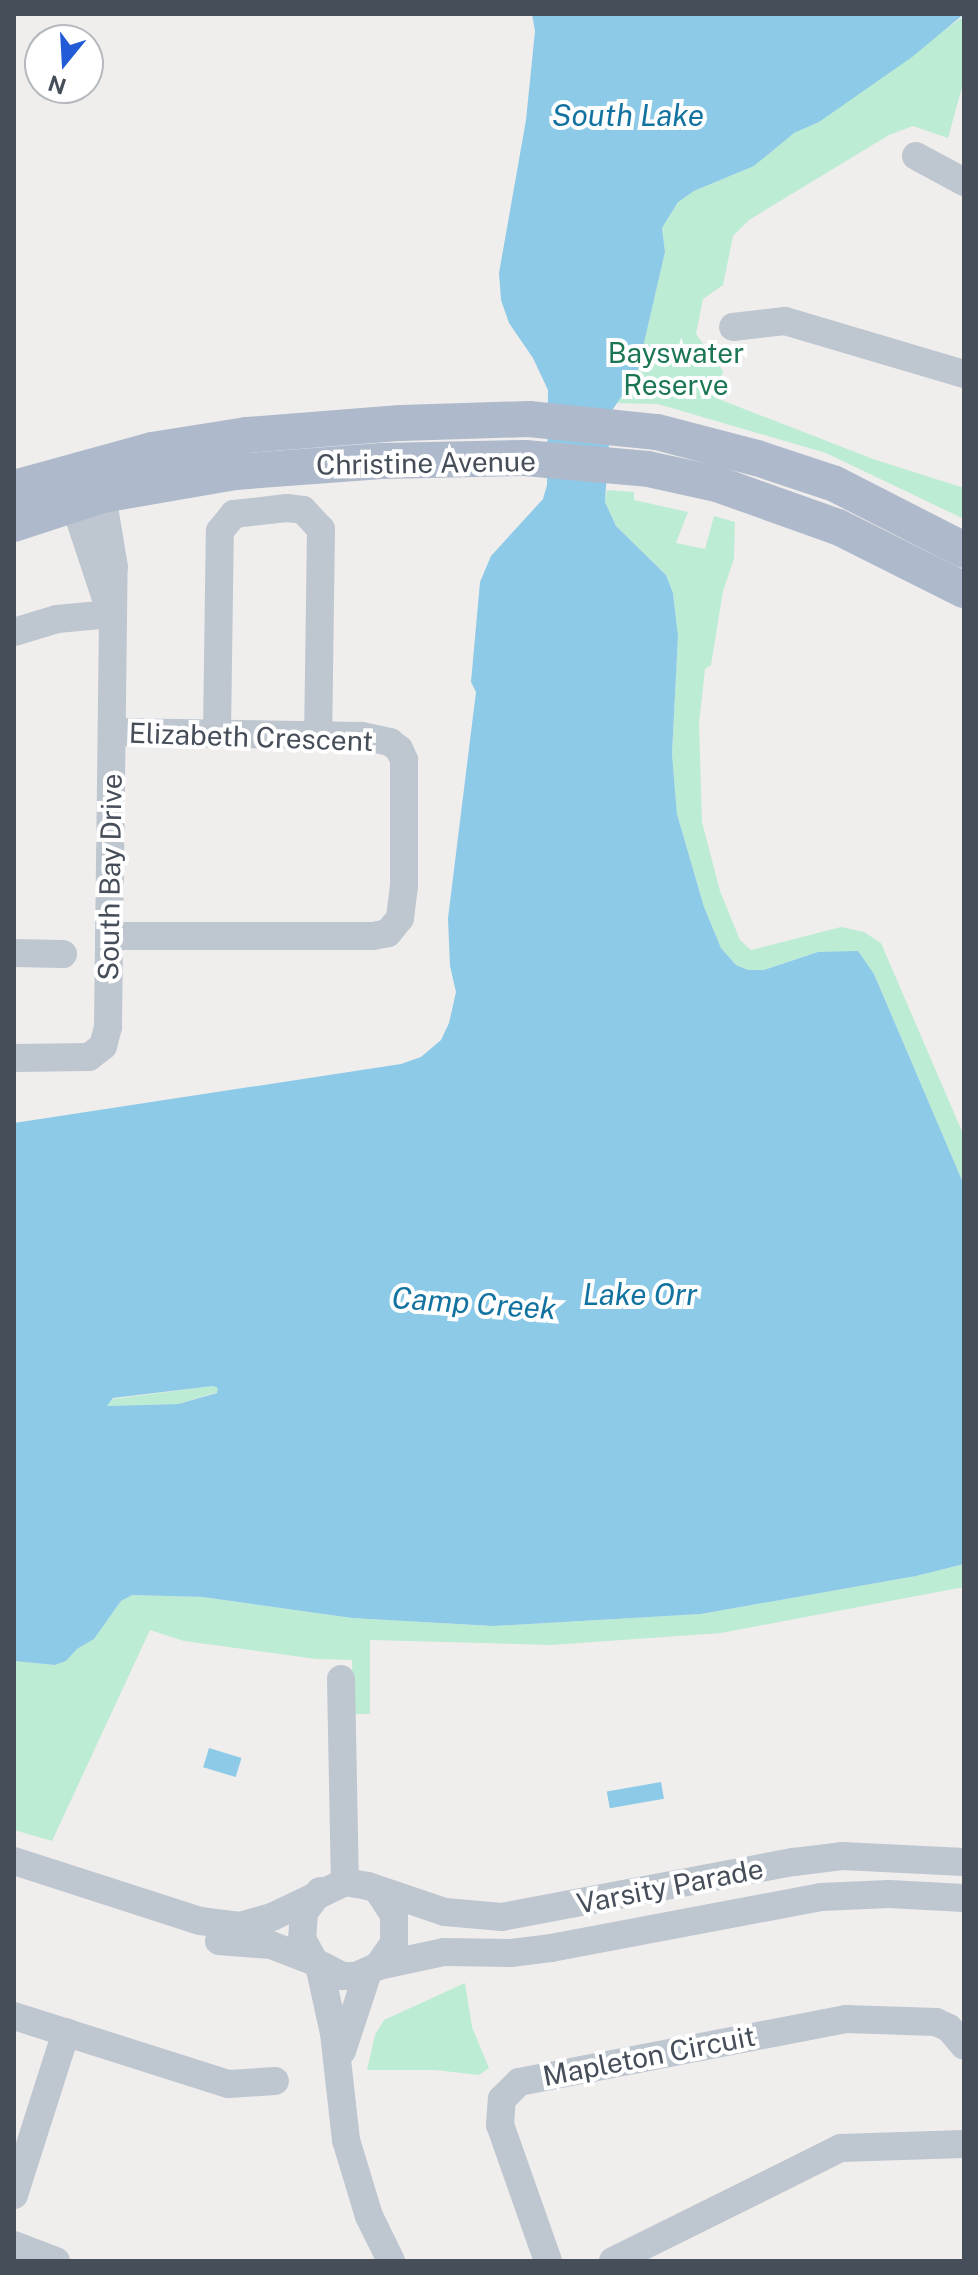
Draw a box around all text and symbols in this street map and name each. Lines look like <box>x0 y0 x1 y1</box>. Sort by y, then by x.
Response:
north arrow <box>24 24 104 104</box>
text: N <box>45 70 69 100</box>
water label: South Lake <box>552 97 704 133</box>
park label: Bayswater Reserve <box>608 336 744 402</box>
street label: Christine Avenue <box>316 444 536 482</box>
street label: Elizabeth Crescent <box>128 716 374 758</box>
street label: South Bay Drive <box>91 773 129 981</box>
water label: Lake Orr <box>583 1276 697 1312</box>
water label: Camp Creek <box>390 1279 558 1327</box>
street label: Varsity Parade <box>574 1851 766 1921</box>
street label: Mapleton Circuit <box>540 2019 758 2093</box>

